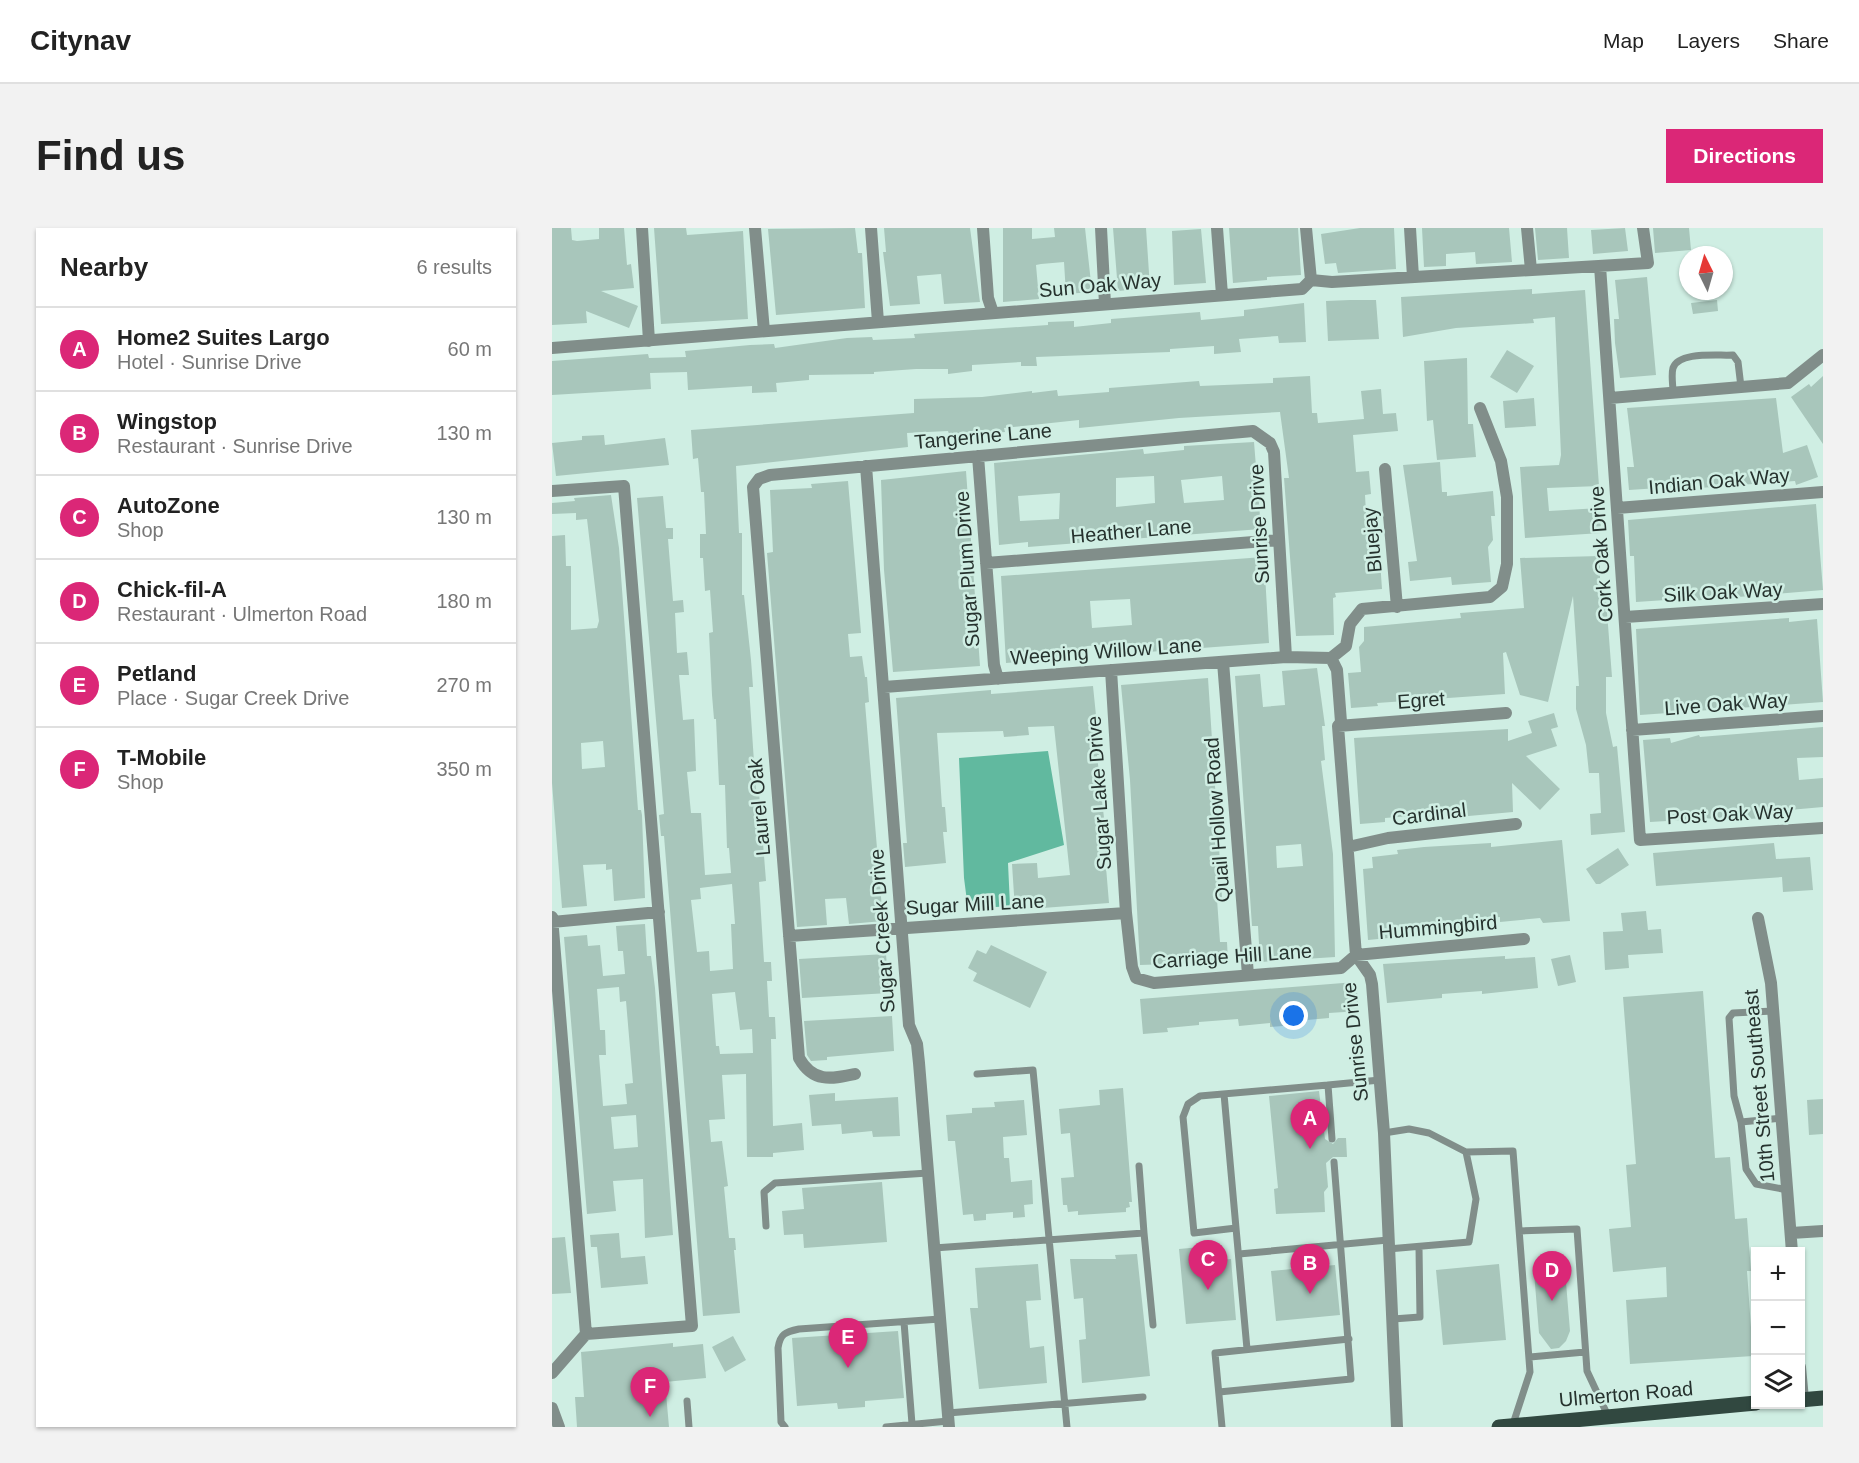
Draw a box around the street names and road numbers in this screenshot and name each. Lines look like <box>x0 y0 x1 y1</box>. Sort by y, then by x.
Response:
street label: Sun Oak Way <box>1038 269 1162 301</box>
street label: Tangerine Lane <box>913 419 1053 453</box>
street label: Sunrise Drive <box>1245 463 1273 585</box>
street label: Indian Oak Way <box>1648 464 1790 498</box>
street label: Cork Oak Drive <box>1585 485 1617 623</box>
street label: Sugar Plum Drive <box>951 490 983 648</box>
street label: Bluejay <box>1358 506 1386 574</box>
street label: Heather Lane <box>1070 515 1192 547</box>
street label: Silk Oak Way <box>1663 578 1783 606</box>
street label: Weeping Willow Lane <box>1009 633 1203 669</box>
street label: Egret <box>1396 687 1446 713</box>
street label: Live Oak Way <box>1664 689 1788 719</box>
street label: Sugar Lake Drive <box>1083 715 1115 871</box>
street label: Quail Hollow Road <box>1200 737 1234 903</box>
street label: Laurel Oak <box>744 756 774 857</box>
street label: Cardinal <box>1391 799 1467 829</box>
street label: Post Oak Way <box>1666 800 1794 828</box>
street label: Sugar Creek Drive <box>865 848 899 1014</box>
street label: Sugar Mill Lane <box>905 889 1045 919</box>
street label: Hummingbird <box>1378 911 1498 943</box>
street label: Carriage Hill Lane <box>1151 939 1313 973</box>
street label: Sunrise Drive <box>1338 981 1372 1103</box>
street label: 10th Street Southeast <box>1740 988 1778 1183</box>
street label: Ulmerton Road <box>1558 1377 1694 1411</box>

